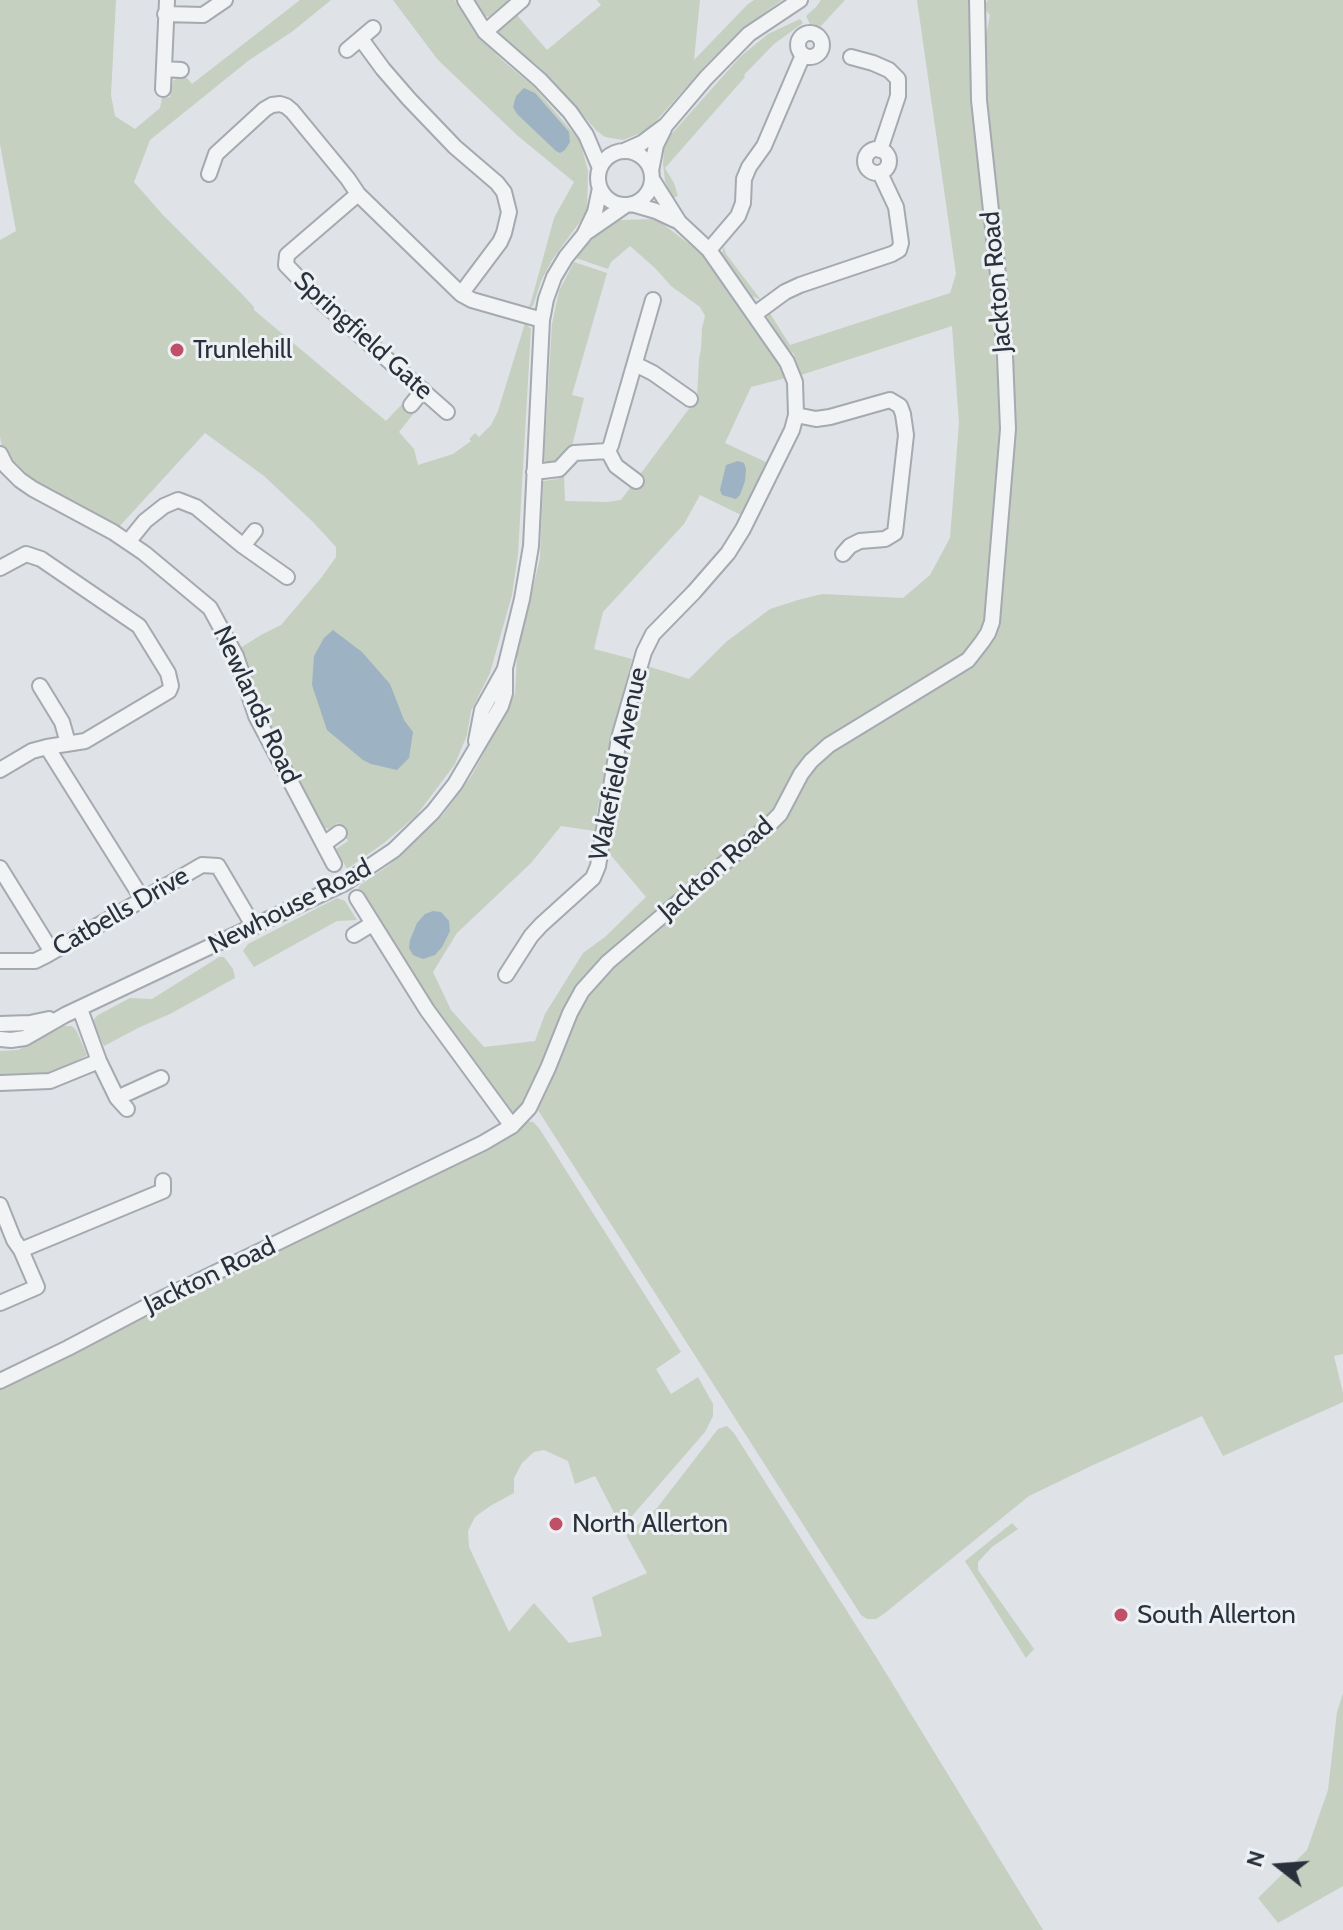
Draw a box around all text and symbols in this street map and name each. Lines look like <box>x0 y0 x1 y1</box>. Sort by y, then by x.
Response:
street label: Jackton Road <box>975 210 1019 354</box>
street label: Springfield Gate <box>287 265 439 407</box>
place label: Trunlehill <box>193 334 292 366</box>
marker: Trunlehill <box>168 341 186 359</box>
street label: Newlands Road <box>206 621 306 789</box>
street label: Wakefield Avenue <box>583 665 655 863</box>
street label: Jackton Road <box>652 811 780 927</box>
street label: Newhouse Road <box>203 853 377 961</box>
street label: Catbells Drive <box>47 861 195 963</box>
street label: Jackton Road <box>139 1231 281 1321</box>
place label: North Allerton <box>572 1508 728 1540</box>
marker: North Allerton <box>547 1515 565 1533</box>
place label: South Allerton <box>1137 1599 1296 1631</box>
marker: South Allerton <box>1112 1606 1130 1624</box>
north arrow <box>1239 1826 1319 1906</box>
text: N <box>1240 1847 1271 1870</box>

